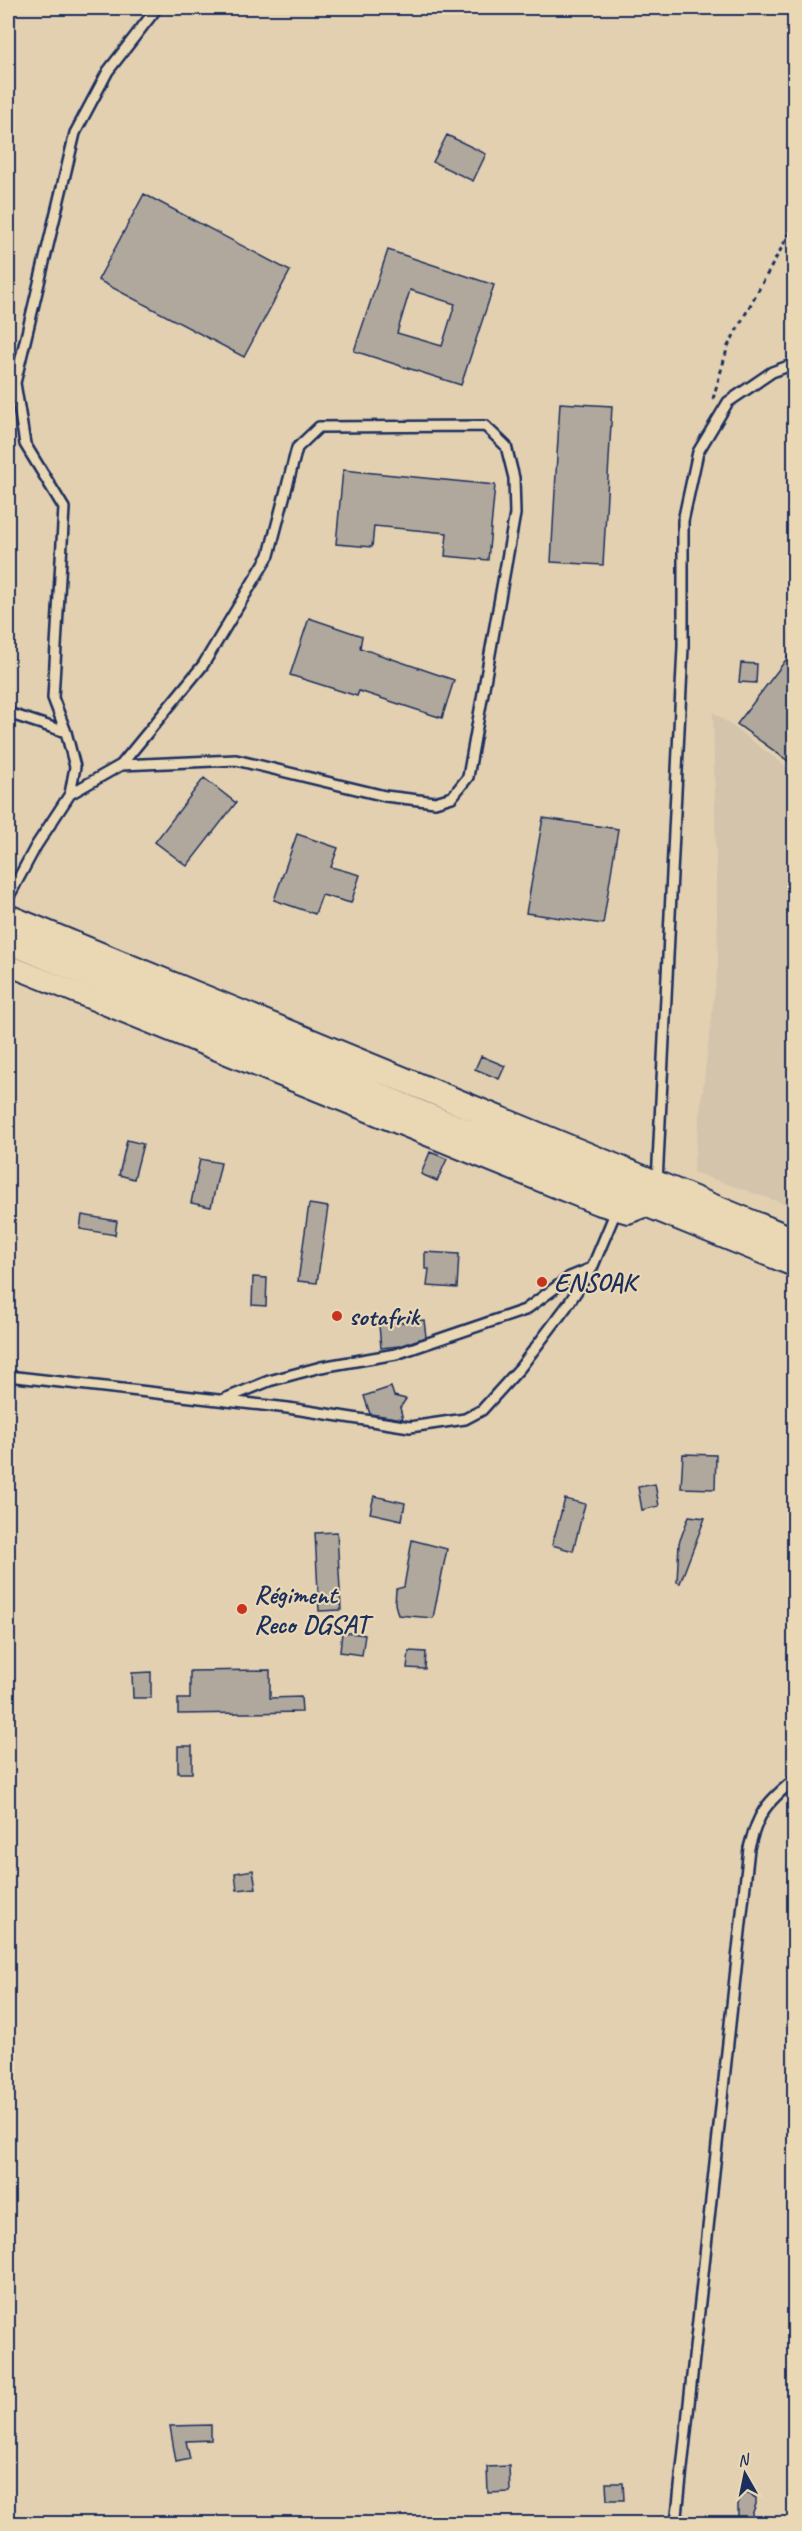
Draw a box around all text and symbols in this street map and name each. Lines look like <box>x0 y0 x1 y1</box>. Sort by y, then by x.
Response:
place label: ENSOAK <box>554 1266 640 1299</box>
marker: ENSOAK <box>535 1275 549 1289</box>
place label: sotafrik <box>349 1300 421 1333</box>
marker: sotafrik <box>330 1309 344 1323</box>
place label: Régiment Reco DGSAT <box>254 1578 374 1641</box>
marker: Régiment Reco DGSAT <box>235 1602 249 1616</box>
north arrow <box>715 2444 775 2504</box>
text: N <box>736 2449 752 2471</box>

